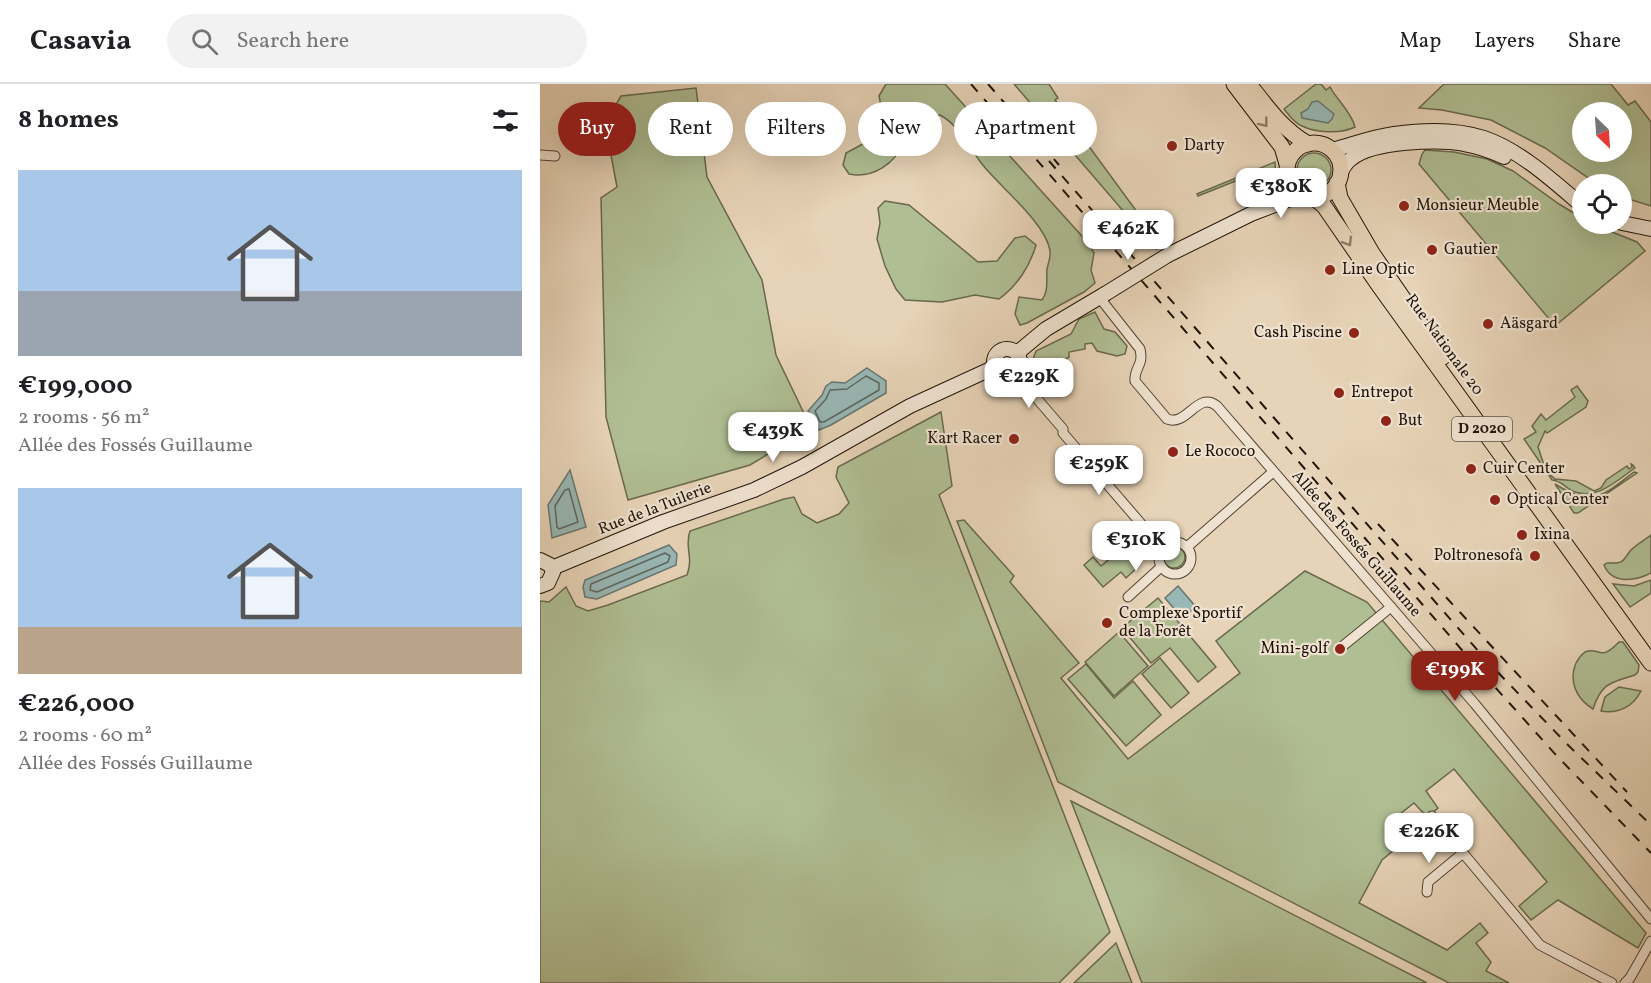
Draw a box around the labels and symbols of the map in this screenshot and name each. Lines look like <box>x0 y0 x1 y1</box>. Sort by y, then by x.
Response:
north arrow <box>1572 102 1632 162</box>
one-way arrow <box>1256 116 1267 127</box>
place label: Darty <box>1184 135 1225 157</box>
marker: Darty <box>1165 139 1179 153</box>
pin: €380K <box>1239 168 1323 219</box>
place label: Monsieur Meuble <box>1416 195 1539 217</box>
marker: Monsieur Meuble <box>1397 199 1411 213</box>
pin: €462K <box>1086 210 1170 261</box>
one-way arrow <box>1341 235 1352 246</box>
place label: Gautier <box>1444 239 1498 261</box>
marker: Gautier <box>1425 243 1439 257</box>
place label: Line Optic <box>1342 259 1415 281</box>
marker: Line Optic <box>1323 263 1337 277</box>
street label: Rue Nationale 20 <box>1400 290 1488 400</box>
place label: Aäsgard <box>1500 313 1558 335</box>
marker: Aäsgard <box>1481 317 1495 331</box>
place label: Cash Piscine <box>1254 322 1342 344</box>
marker: Cash Piscine <box>1347 326 1361 340</box>
pin: €229K <box>987 358 1071 409</box>
place label: Entrepot <box>1351 382 1414 404</box>
marker: Entrepot <box>1332 386 1346 400</box>
place label: But <box>1398 410 1423 432</box>
pin: €439K <box>731 412 815 463</box>
marker: But <box>1379 414 1393 428</box>
road number: D 2020 <box>1452 417 1512 441</box>
place label: Kart Racer <box>927 428 1002 450</box>
marker: Kart Racer <box>1007 432 1021 446</box>
place label: Le Rococo <box>1185 441 1255 463</box>
pin: €259K <box>1057 445 1141 496</box>
marker: Le Rococo <box>1166 445 1180 459</box>
place label: Cuir Center <box>1483 458 1565 480</box>
marker: Cuir Center <box>1464 462 1478 476</box>
street label: Allée des Fossés Guillaume <box>1286 466 1426 622</box>
street label: Rue de la Tuilerie <box>595 477 715 541</box>
place label: Optical Center <box>1507 489 1609 511</box>
marker: Optical Center <box>1488 493 1502 507</box>
pin: €310K <box>1094 521 1178 572</box>
place label: Ixina <box>1534 524 1570 546</box>
marker: Ixina <box>1515 528 1529 542</box>
place label: Poltronesofà <box>1434 545 1523 567</box>
marker: Poltronesofà <box>1528 549 1542 563</box>
place label: Complexe Sportif de la Forêt <box>1119 603 1243 643</box>
marker: Complexe Sportif de la Forêt <box>1100 616 1114 630</box>
place label: Mini-golf <box>1260 638 1330 660</box>
marker: Mini-golf <box>1333 642 1347 656</box>
pin: €199K <box>1413 651 1497 702</box>
pin: €226K <box>1387 813 1471 864</box>

